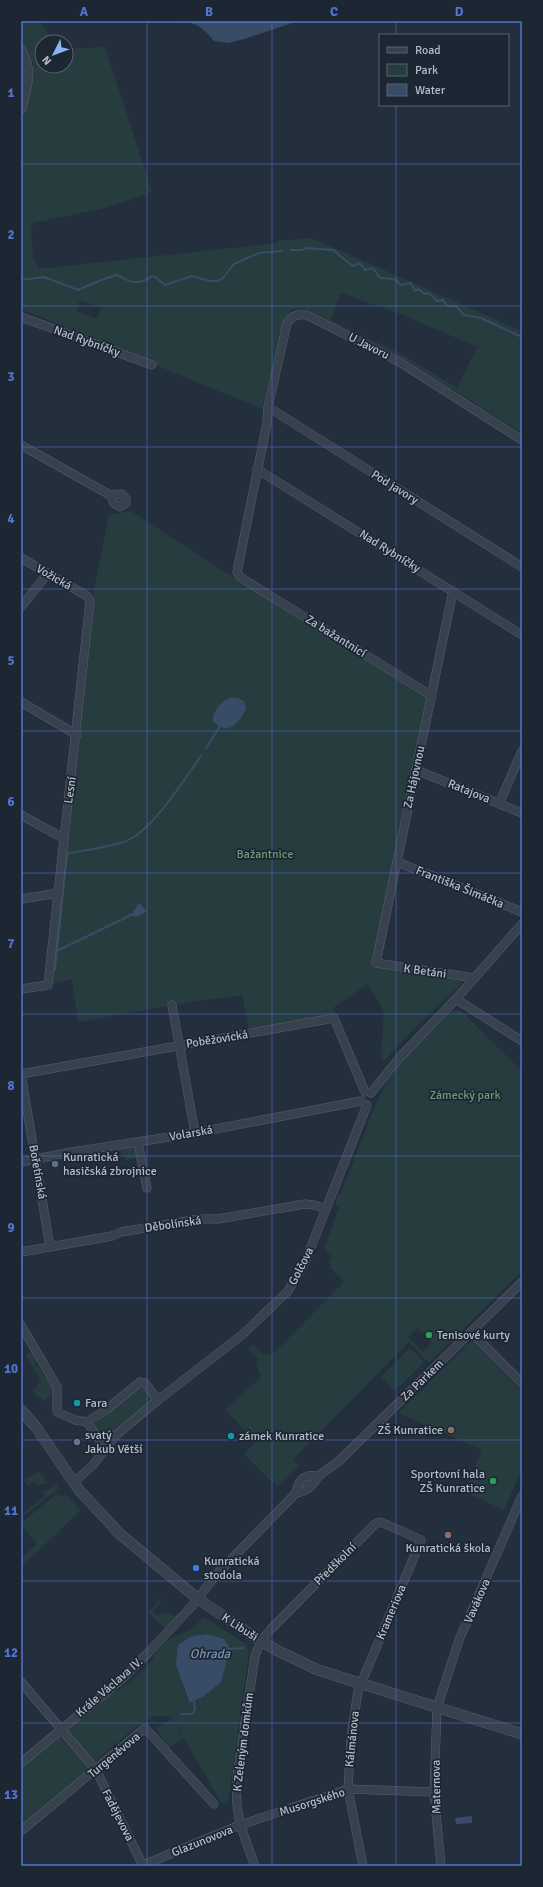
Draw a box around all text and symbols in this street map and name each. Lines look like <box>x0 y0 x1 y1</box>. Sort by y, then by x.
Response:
text: A <box>80 4 89 20</box>
text: B <box>205 4 213 20</box>
text: C <box>330 4 338 20</box>
text: D <box>455 4 464 20</box>
north arrow <box>34 34 74 74</box>
legend <box>379 34 509 106</box>
text: Road <box>415 43 441 58</box>
text: N <box>40 53 54 68</box>
text: Park <box>415 63 438 78</box>
text: Water <box>415 83 446 98</box>
text: 1 <box>7 85 15 101</box>
text: 2 <box>7 227 15 243</box>
street label: Nad Rybníčky <box>52 323 122 361</box>
street label: U Javoru <box>346 330 392 363</box>
text: 3 <box>7 369 15 385</box>
street label: Pod javory <box>368 467 421 508</box>
text: 4 <box>7 511 15 527</box>
street label: Nad Rybníčky <box>356 527 423 576</box>
street label: Vožická <box>33 561 74 594</box>
street label: Za bažantnicí <box>303 612 369 661</box>
text: 5 <box>7 653 15 669</box>
street label: Za Hájovnou <box>401 744 428 810</box>
street label: Lesní <box>61 775 80 804</box>
street label: Ratajova <box>445 776 492 807</box>
text: 6 <box>7 794 15 810</box>
park label: Bažantnice <box>237 847 293 862</box>
street label: Františka Šimáčka <box>414 863 506 912</box>
text: 7 <box>7 936 15 952</box>
street label: K Betáni <box>403 961 447 982</box>
street label: Poběžovická <box>185 1027 249 1052</box>
text: 8 <box>7 1078 15 1094</box>
park label: Zámecký park <box>429 1088 501 1103</box>
street label: Volarská <box>168 1122 214 1145</box>
street label: Bořetínská <box>25 1144 50 1201</box>
place label: Kunratická hasičská zbrojnice <box>63 1150 157 1179</box>
marker: Kunratická hasičská zbrojnice <box>50 1159 60 1169</box>
street label: Děbolínská <box>144 1213 202 1236</box>
text: 9 <box>7 1220 15 1236</box>
street label: Golčova <box>286 1245 317 1288</box>
place label: Tenisové kurty <box>437 1328 510 1343</box>
marker: Tenisové kurty <box>424 1330 434 1340</box>
street label: Za Parkem <box>398 1356 447 1404</box>
text: 10 <box>4 1361 18 1377</box>
place label: Fara <box>85 1396 107 1411</box>
marker: Fara <box>72 1398 82 1408</box>
place label: ZŠ Kunratice <box>377 1423 443 1438</box>
marker: ZŠ Kunratice <box>446 1425 456 1435</box>
place label: svatý Jakub Větší <box>85 1428 143 1457</box>
place label: zámek Kunratice <box>239 1429 324 1444</box>
marker: zámek Kunratice <box>226 1431 236 1441</box>
marker: svatý Jakub Větší <box>72 1437 82 1447</box>
place label: Sportovní hala ZŠ Kunratice <box>411 1467 485 1496</box>
marker: Sportovní hala ZŠ Kunratice <box>488 1476 498 1486</box>
text: 11 <box>4 1503 18 1519</box>
marker: Kunratická škola <box>443 1530 453 1540</box>
street label: Předškolní <box>311 1540 360 1589</box>
place label: Kunratická škola <box>405 1541 491 1556</box>
place label: Kunratická stodola <box>204 1554 260 1583</box>
marker: Kunratická stodola <box>191 1563 201 1573</box>
street label: Vavákova <box>461 1577 494 1626</box>
street label: Krameriova <box>373 1582 410 1642</box>
street label: K Libuši <box>219 1610 261 1645</box>
text: 12 <box>4 1645 18 1661</box>
water label: Ohrada <box>190 1646 231 1662</box>
street label: Krále Václava IV. <box>73 1654 146 1721</box>
street label: K Zeleným domkům <box>230 1692 257 1793</box>
street label: Kálmánova <box>342 1710 363 1768</box>
street label: Turgeněvova <box>85 1729 143 1782</box>
street label: Maternova <box>429 1760 444 1814</box>
street label: Musorgského <box>277 1785 347 1820</box>
text: 13 <box>4 1787 18 1803</box>
street label: Fadějevova <box>98 1787 137 1844</box>
street label: Glazunovova <box>169 1822 235 1861</box>

